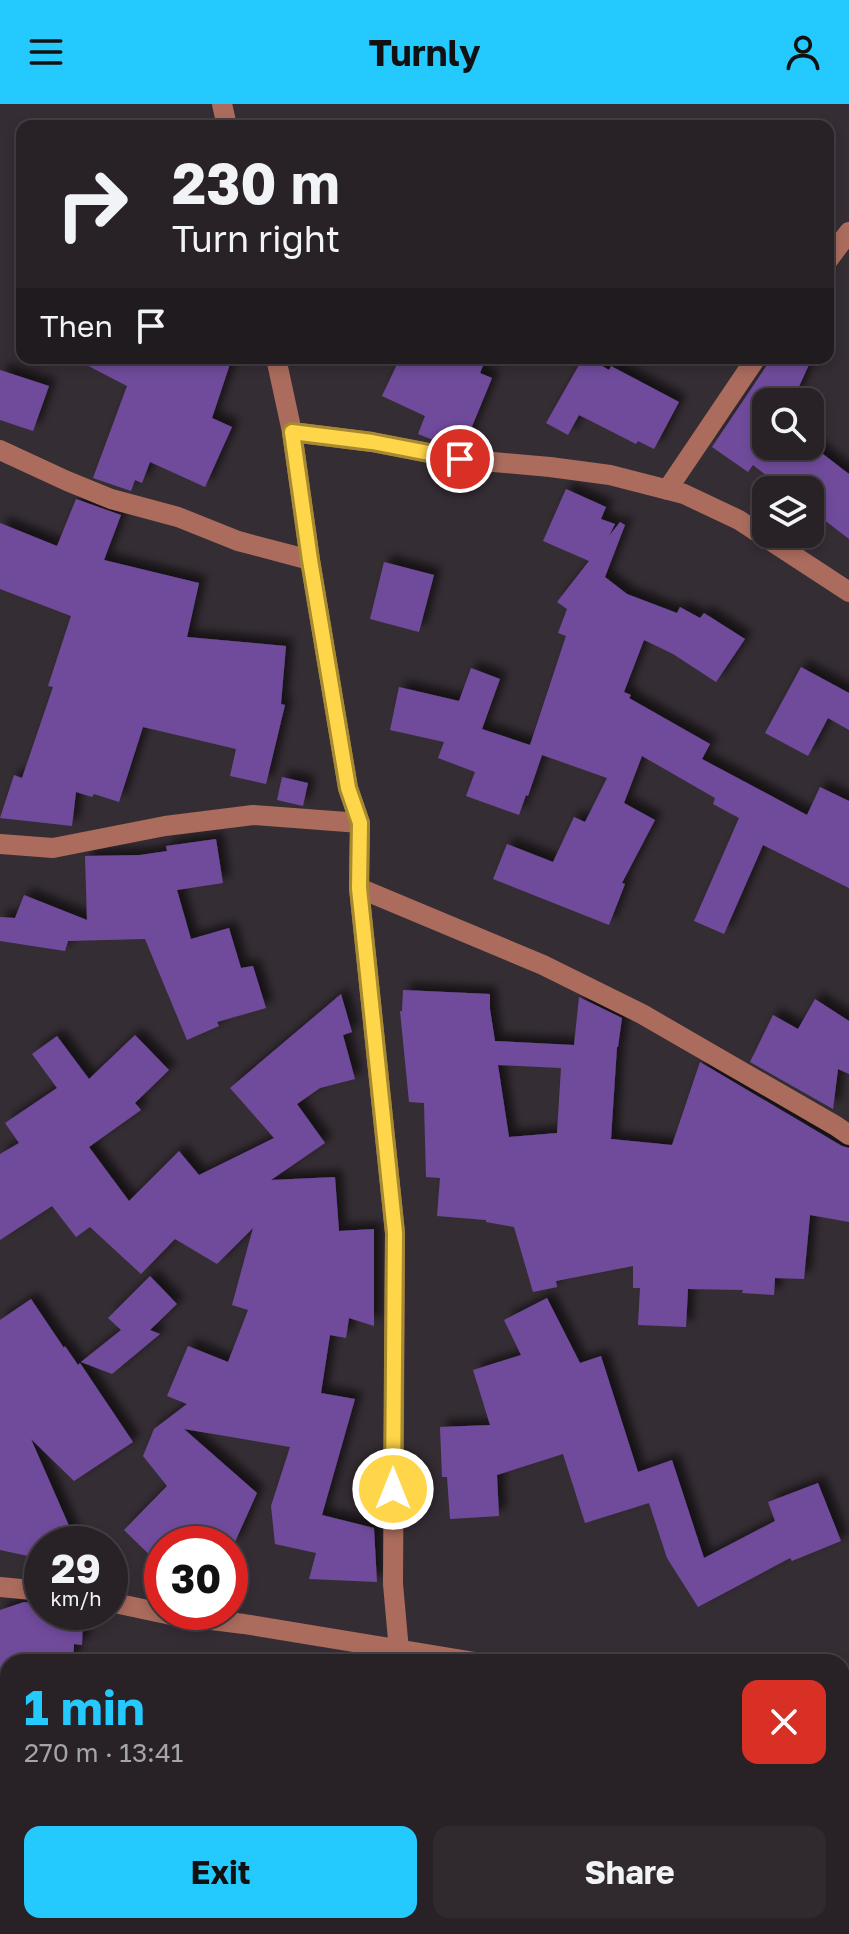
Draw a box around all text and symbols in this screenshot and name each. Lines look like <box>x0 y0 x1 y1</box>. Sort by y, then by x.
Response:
icon: menu <box>24 30 68 74</box>
icon: person <box>781 30 825 74</box>
text: Turnly <box>368 31 481 74</box>
text: 230 m <box>172 149 340 216</box>
icon: right <box>40 152 144 256</box>
text: Turn right <box>172 217 340 260</box>
icon: arrive <box>129 304 173 348</box>
text: Then <box>40 308 113 344</box>
map controls <box>752 388 824 548</box>
button: search <box>752 388 824 460</box>
pin <box>426 425 494 493</box>
icon: arrive <box>438 437 482 481</box>
button: layers <box>752 476 824 548</box>
position arrow <box>351 1447 435 1531</box>
speed limit sign: 30 <box>144 1526 248 1630</box>
text: 29 <box>51 1544 101 1592</box>
text: km/h <box>51 1586 101 1610</box>
text: 1 min <box>24 1678 145 1736</box>
button: close <box>742 1680 826 1764</box>
text: 270 m · 13:41 <box>24 1737 183 1768</box>
button: Exit <box>24 1826 417 1918</box>
button: Share <box>433 1826 826 1918</box>

